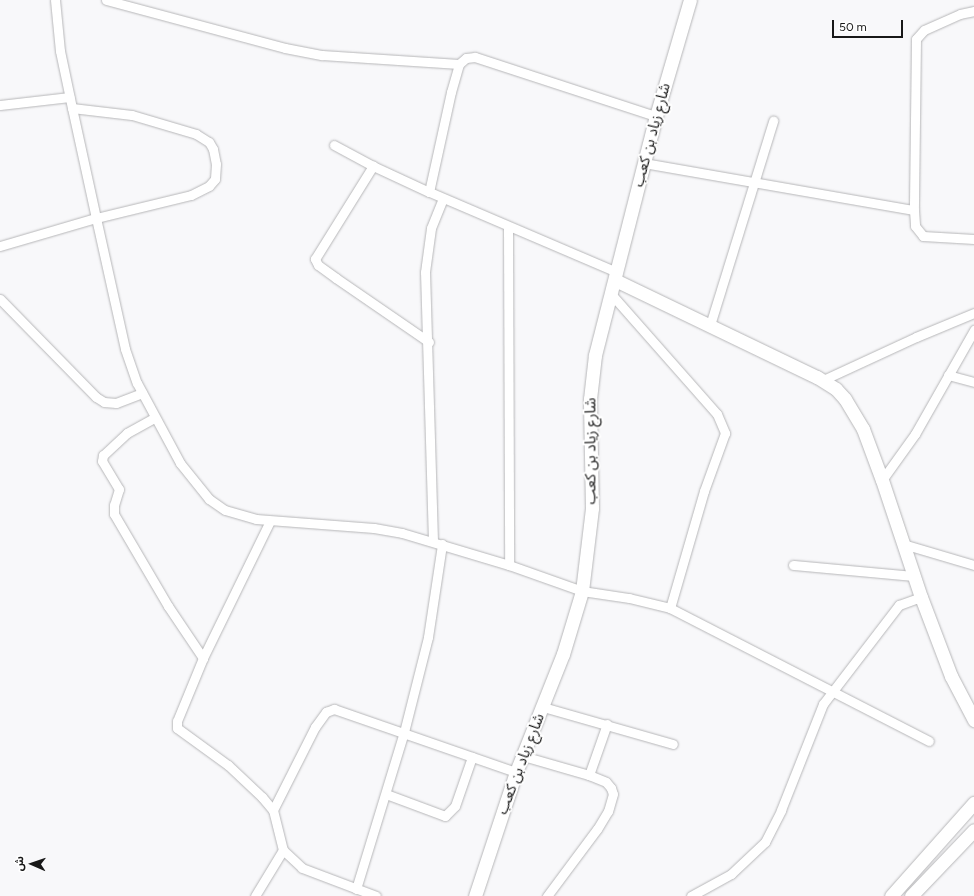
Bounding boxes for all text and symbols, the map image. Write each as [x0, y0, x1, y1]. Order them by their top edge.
scale bar [834, 12, 905, 38]
text: 50 m [839, 20, 867, 34]
street label: شارع زياد بن كعب [629, 81, 675, 189]
street label: شارع زياد بن كعب [582, 398, 600, 504]
street label: شارع زياد بن كعب [493, 711, 549, 817]
north arrow [12, 844, 52, 884]
text: ش [13, 856, 26, 871]

